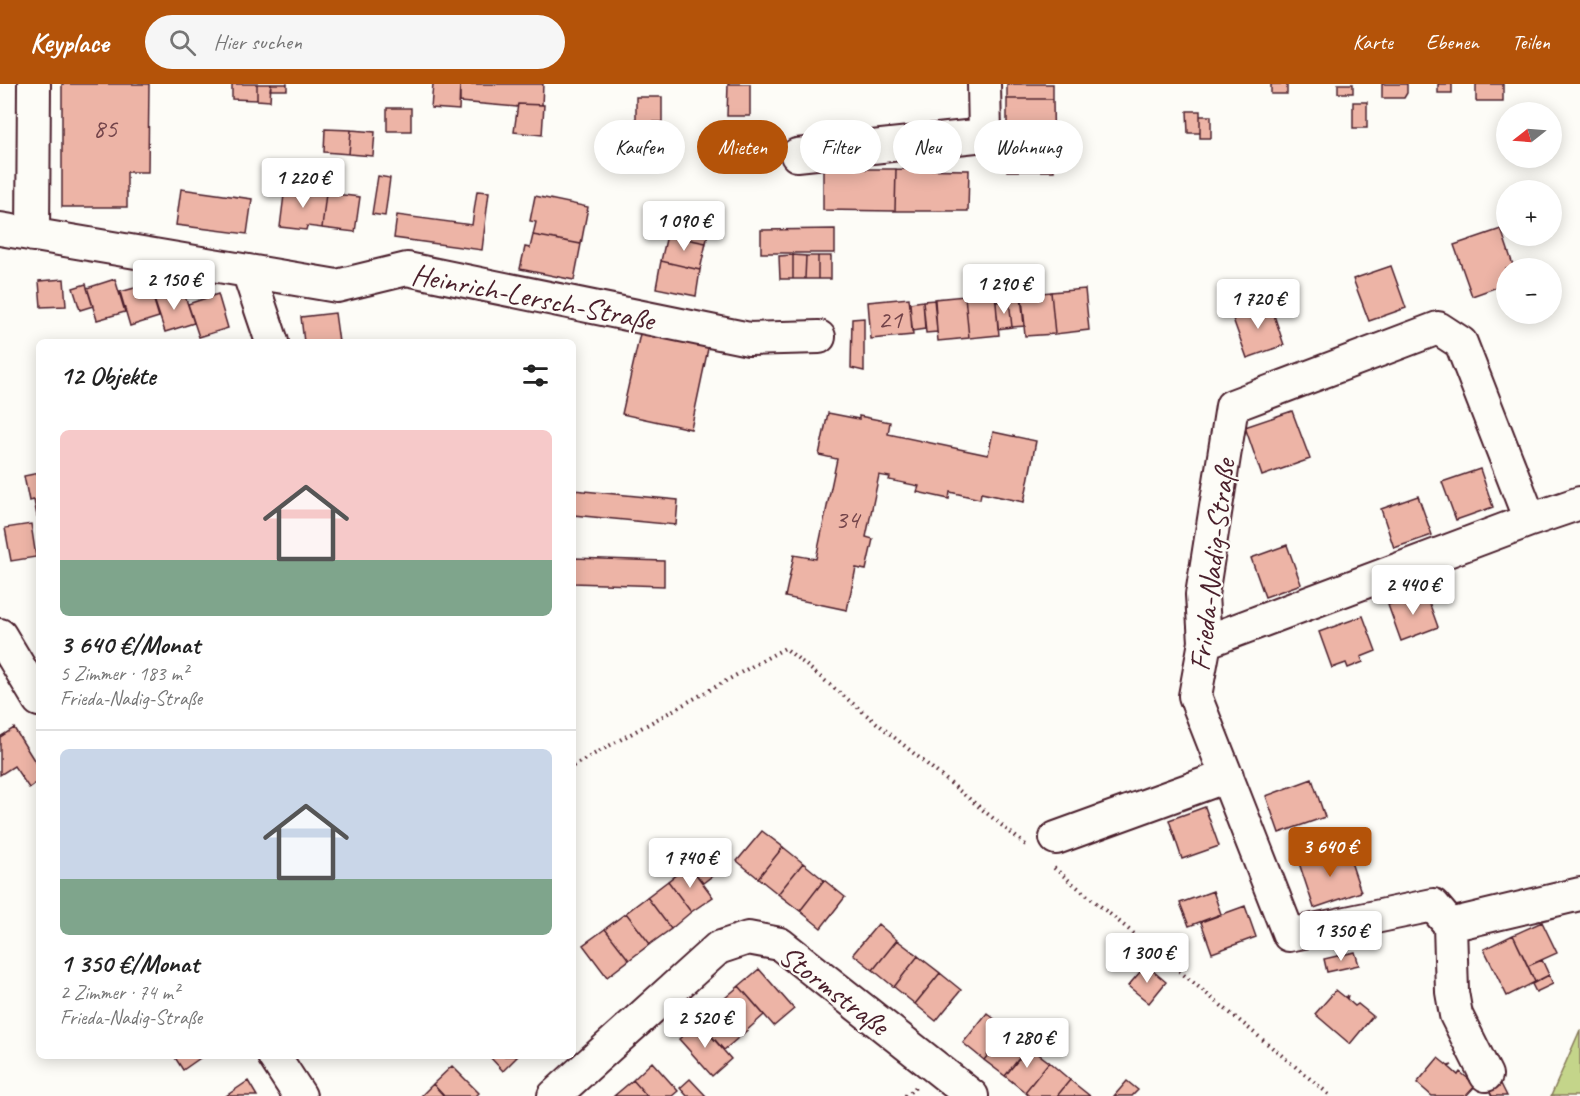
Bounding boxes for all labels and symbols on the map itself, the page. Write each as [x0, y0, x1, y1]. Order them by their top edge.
north arrow [1496, 102, 1562, 168]
house number: 85 [93, 111, 119, 145]
pin: 1 220 € [248, 158, 358, 209]
pin: 1 090 € [629, 201, 739, 252]
street label: Heinrich-Lersch-Straße [409, 255, 660, 340]
pin: 2 150 € [119, 260, 229, 311]
pin: 1 290 € [949, 264, 1059, 315]
pin: 1 720 € [1203, 279, 1313, 330]
house number: 21 [878, 302, 904, 336]
street label: Frieda-Nadig-Straße [1180, 455, 1244, 673]
house number: 34 [835, 502, 862, 536]
pin: 2 440 € [1358, 565, 1468, 616]
pin: 3 640 € [1275, 827, 1385, 878]
pin: 1 740 € [635, 838, 745, 889]
pin: 1 350 € [1286, 911, 1396, 962]
pin: 1 300 € [1092, 933, 1202, 984]
street label: Stormstraße [771, 936, 898, 1045]
pin: 2 520 € [650, 998, 760, 1049]
pin: 1 280 € [972, 1018, 1082, 1069]

